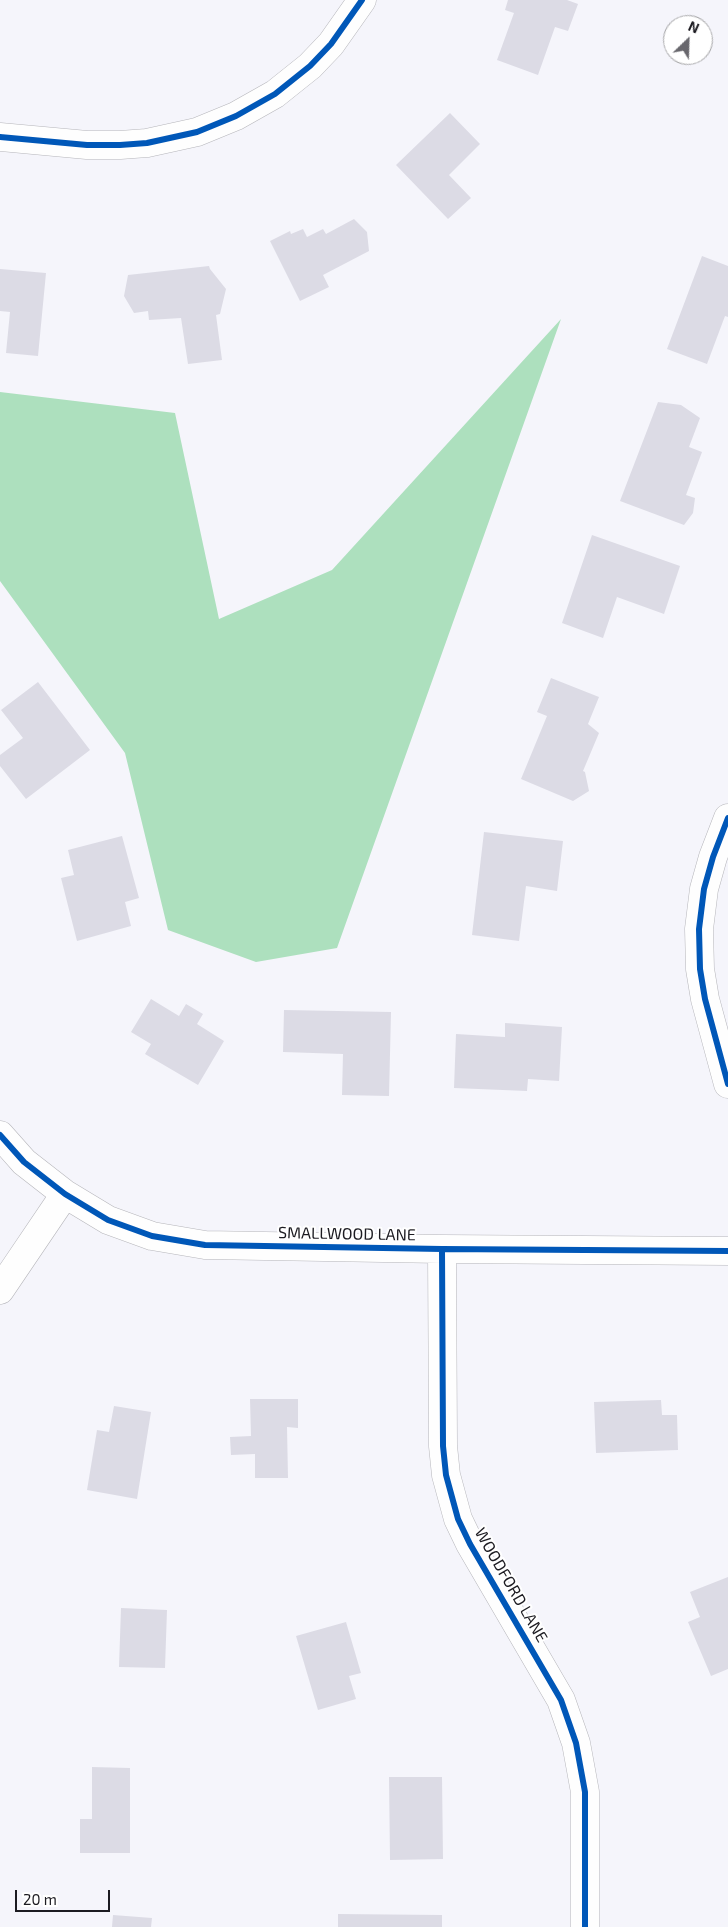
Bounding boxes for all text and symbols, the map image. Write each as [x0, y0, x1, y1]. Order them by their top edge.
north arrow [663, 15, 713, 65]
text: N [686, 17, 702, 37]
street label: SMALLWOOD LANE [278, 1223, 416, 1245]
street label: WOODFORD LANE [470, 1524, 552, 1646]
scale bar [18, 1880, 112, 1912]
text: 20 m [23, 1890, 57, 1908]

